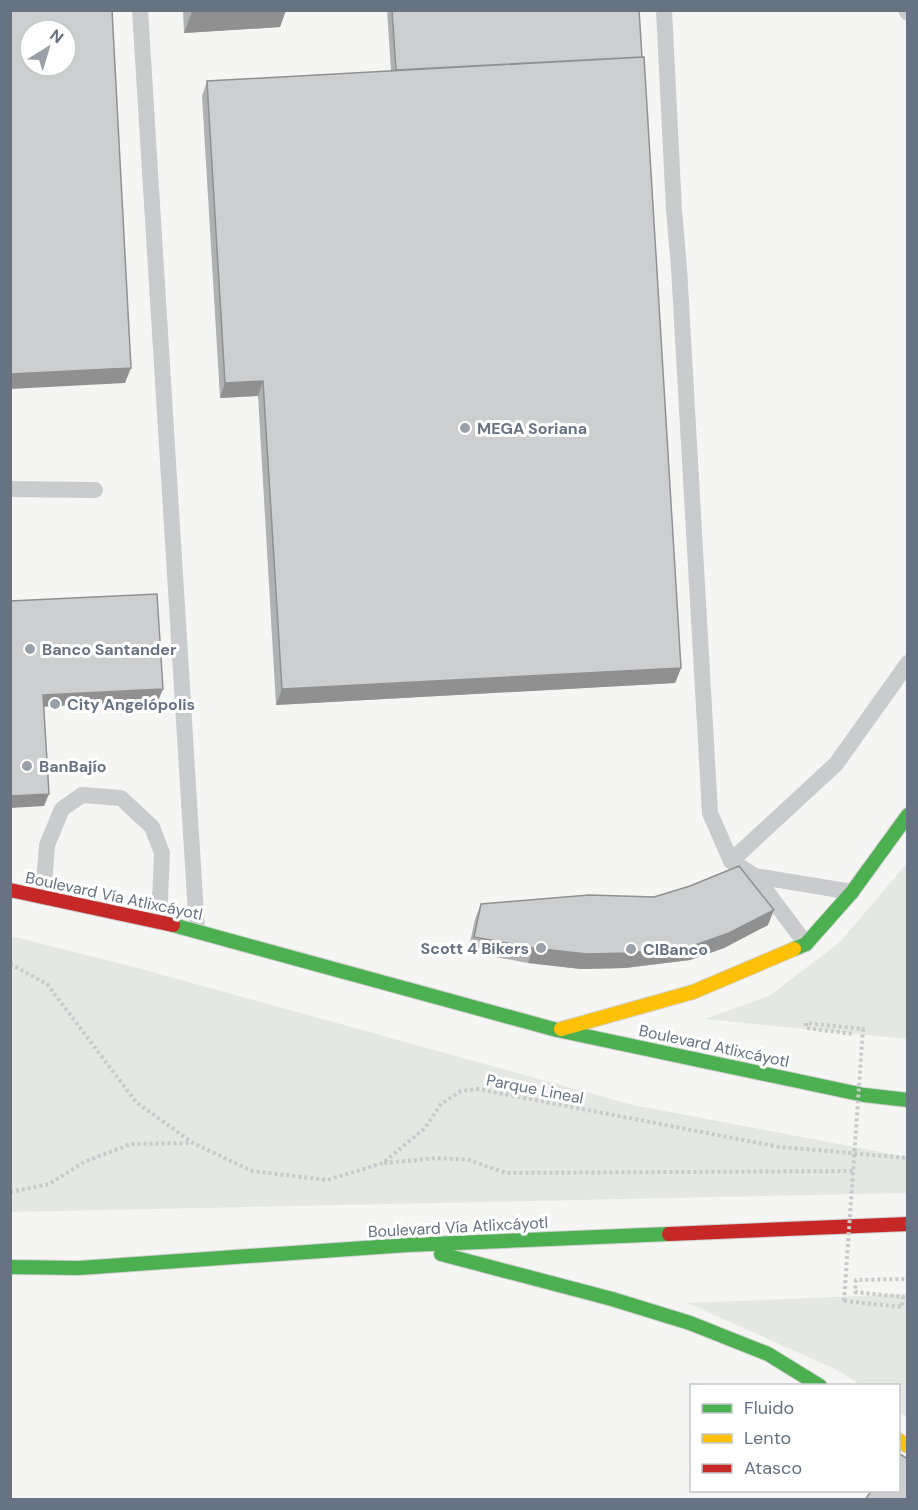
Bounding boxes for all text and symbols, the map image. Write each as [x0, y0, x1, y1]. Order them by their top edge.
north arrow [18, 18, 78, 78]
text: N [46, 25, 68, 48]
place label: MEGA Soriana [477, 418, 587, 439]
marker: MEGA Soriana [458, 421, 472, 435]
place label: Banco Santander [42, 639, 177, 660]
marker: Banco Santander [23, 642, 37, 656]
place label: City Angelópolis [67, 694, 195, 715]
marker: City Angelópolis [48, 697, 62, 711]
place label: BanBajío [39, 756, 106, 777]
marker: BanBajío [20, 759, 34, 773]
street label: Boulevard Vía Atlixcáyotl [24, 867, 204, 925]
place label: Scott 4 Bikers [421, 938, 529, 959]
place label: CIBanco [643, 939, 708, 960]
marker: Scott 4 Bikers [534, 941, 548, 955]
marker: CIBanco [624, 942, 638, 956]
street label: Boulevard Atlixcáyotl [637, 1020, 791, 1072]
street label: Parque Lineal [485, 1069, 585, 1109]
street label: Boulevard Vía Atlixcáyotl [367, 1212, 549, 1242]
legend [690, 1384, 900, 1492]
text: Fluido [744, 1396, 794, 1420]
text: Lento [744, 1426, 791, 1450]
text: Atasco [744, 1456, 802, 1480]

